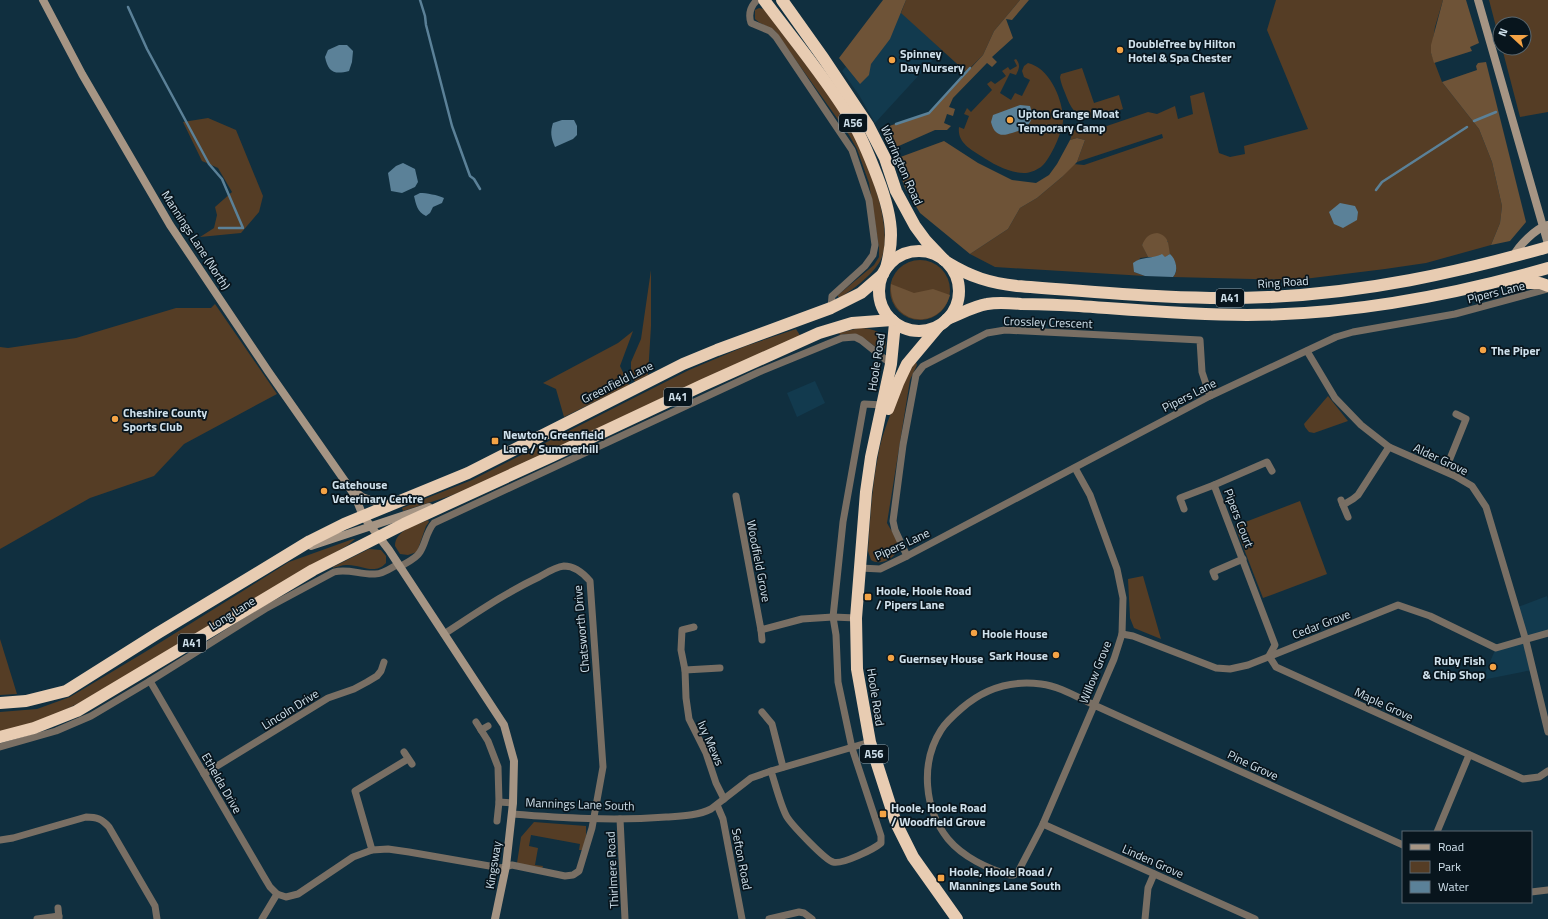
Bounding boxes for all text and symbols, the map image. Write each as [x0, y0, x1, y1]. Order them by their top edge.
north arrow [1492, 16, 1532, 56]
text: N [1494, 26, 1512, 39]
place label: DoubleTree by Hilton Hotel & Spa Chester [1128, 34, 1236, 67]
place label: Spinney Day Nursery [900, 44, 964, 77]
marker: DoubleTree by Hilton Hotel & Spa Chester [1115, 45, 1125, 55]
marker: Spinney Day Nursery [887, 55, 897, 65]
place label: Upton Grange Moat Temporary Camp [1018, 104, 1120, 137]
road number: A56 [839, 114, 867, 132]
marker: Upton Grange Moat Temporary Camp [1005, 115, 1015, 125]
street label: Warrington Road [876, 122, 928, 208]
street label: Mannings Lane (North) [157, 187, 235, 293]
street label: Ring Road [1257, 271, 1309, 293]
street label: Pipers Lane [1465, 276, 1527, 308]
road number: A41 [1216, 289, 1244, 307]
street label: Crossley Crescent [1003, 311, 1094, 333]
street label: Hoole Road [862, 332, 890, 392]
place label: The Piper [1491, 341, 1541, 360]
marker: The Piper [1478, 345, 1488, 355]
street label: Greenfield Lane [578, 356, 656, 408]
street label: Pipers Lane [1159, 373, 1219, 417]
road number: A41 [664, 388, 692, 406]
place label: Cheshire County Sports Club [123, 403, 207, 436]
marker: Cheshire County Sports Club [110, 414, 120, 424]
place label: Newton, Greenfield Lane / Summerhill [503, 425, 604, 458]
marker: Newton, Greenfield Lane / Summerhill [490, 436, 500, 446]
street label: Alder Grove [1410, 438, 1472, 480]
place label: Gatehouse Veterinary Centre [332, 475, 423, 508]
marker: Gatehouse Veterinary Centre [319, 486, 329, 496]
street label: Pipers Court [1219, 486, 1259, 551]
street label: Woodfield Grove [742, 518, 776, 604]
street label: Pipers Lane [871, 523, 933, 565]
place label: Hoole, Hoole Road / Pipers Lane [876, 581, 971, 614]
street label: Chatsworth Drive [568, 584, 594, 674]
street label: Long Lane [205, 591, 259, 635]
marker: Hoole, Hoole Road / Pipers Lane [863, 592, 873, 602]
street label: Cedar Grove [1289, 604, 1353, 644]
place label: Hoole House [982, 624, 1048, 643]
marker: Hoole House [969, 628, 979, 638]
road number: A41 [178, 634, 206, 652]
street label: Willow Grove [1074, 638, 1116, 706]
place label: Sark House [989, 646, 1048, 665]
place label: Guernsey House [899, 649, 983, 668]
marker: Sark House [1051, 650, 1061, 660]
place label: Ruby Fish & Chip Shop [1422, 651, 1485, 684]
marker: Guernsey House [886, 653, 896, 663]
marker: Ruby Fish & Chip Shop [1488, 662, 1498, 672]
street label: Hoole Road [862, 667, 890, 727]
street label: Maple Grove [1351, 682, 1417, 726]
street label: Lincoln Drive [258, 684, 322, 734]
street label: Ivy Mews [693, 717, 730, 769]
road number: A56 [860, 745, 888, 763]
street label: Pine Grove [1224, 745, 1282, 785]
street label: Ethelda Drive [197, 749, 247, 817]
street label: Mannings Lane South [525, 793, 635, 815]
place label: Hoole, Hoole Road / Woodfield Grove [891, 798, 986, 831]
marker: Hoole, Hoole Road / Woodfield Grove [878, 809, 888, 819]
street label: Sefton Road [727, 827, 757, 891]
street label: Thirlmere Road [600, 831, 624, 909]
legend [1402, 831, 1532, 903]
text: Road [1438, 837, 1464, 856]
street label: Kingsway [480, 839, 506, 890]
street label: Linden Grove [1119, 839, 1187, 883]
text: Park [1438, 857, 1461, 876]
place label: Hoole, Hoole Road / Mannings Lane South [949, 862, 1061, 895]
marker: Hoole, Hoole Road / Mannings Lane South [936, 873, 946, 883]
text: Water [1438, 877, 1469, 896]

